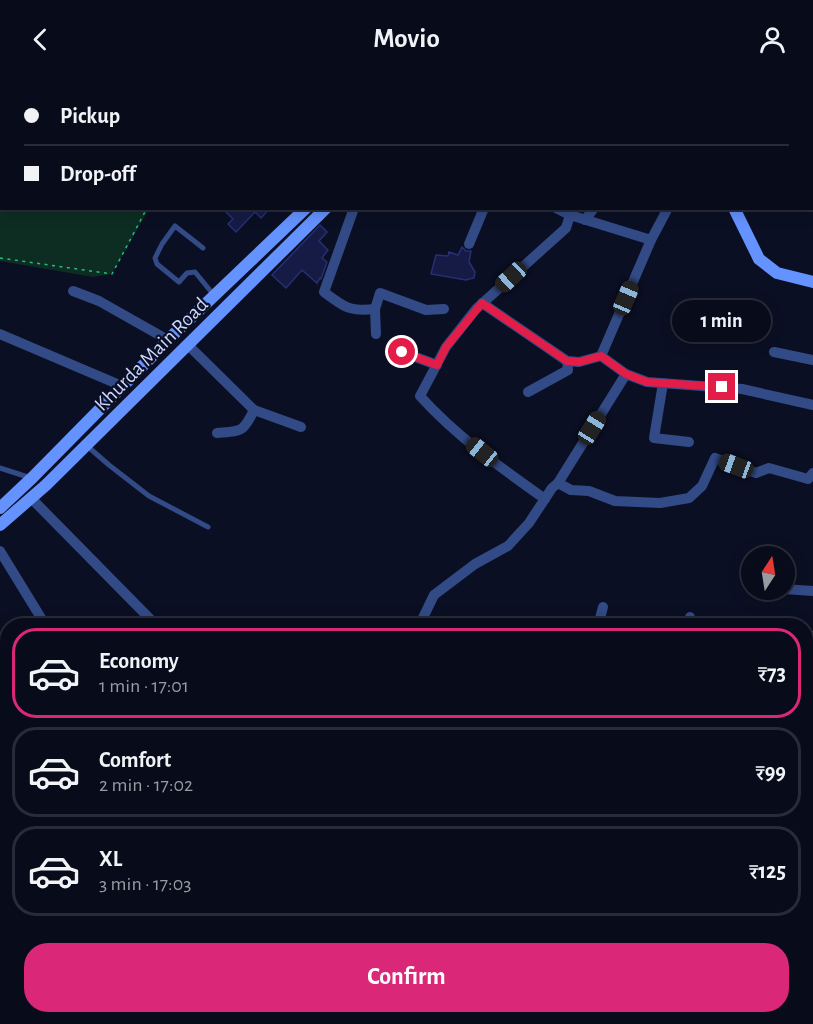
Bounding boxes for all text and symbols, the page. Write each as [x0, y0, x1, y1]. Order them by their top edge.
icon: back [24, 23, 57, 56]
icon: person [756, 23, 789, 56]
text: Movio [373, 25, 440, 52]
text: Pickup [60, 105, 120, 127]
text: Drop-off [60, 163, 136, 185]
car [492, 258, 530, 296]
car [611, 278, 641, 318]
street label: Khurda Main Road [91, 293, 212, 415]
callout: 1 min [672, 300, 771, 342]
text: 1 min [700, 311, 743, 331]
route start [388, 338, 415, 365]
route end [708, 373, 735, 400]
car [575, 408, 609, 448]
car [462, 434, 502, 470]
car [716, 451, 756, 481]
north arrow [741, 546, 795, 600]
map controls [741, 546, 795, 600]
icon: car [27, 646, 81, 700]
text: Economy [99, 650, 179, 672]
text: ₹73 [758, 662, 786, 684]
text: 1 min · 17:01 [99, 676, 189, 696]
icon: car [27, 745, 81, 799]
text: Comfort [99, 749, 171, 771]
text: ₹99 [756, 761, 786, 783]
text: 2 min · 17:02 [99, 775, 193, 795]
icon: car [27, 844, 81, 898]
text: XL [99, 848, 122, 870]
text: ₹125 [749, 860, 786, 882]
text: 3 min · 17:03 [99, 874, 191, 894]
button: Confirm [24, 943, 789, 1012]

